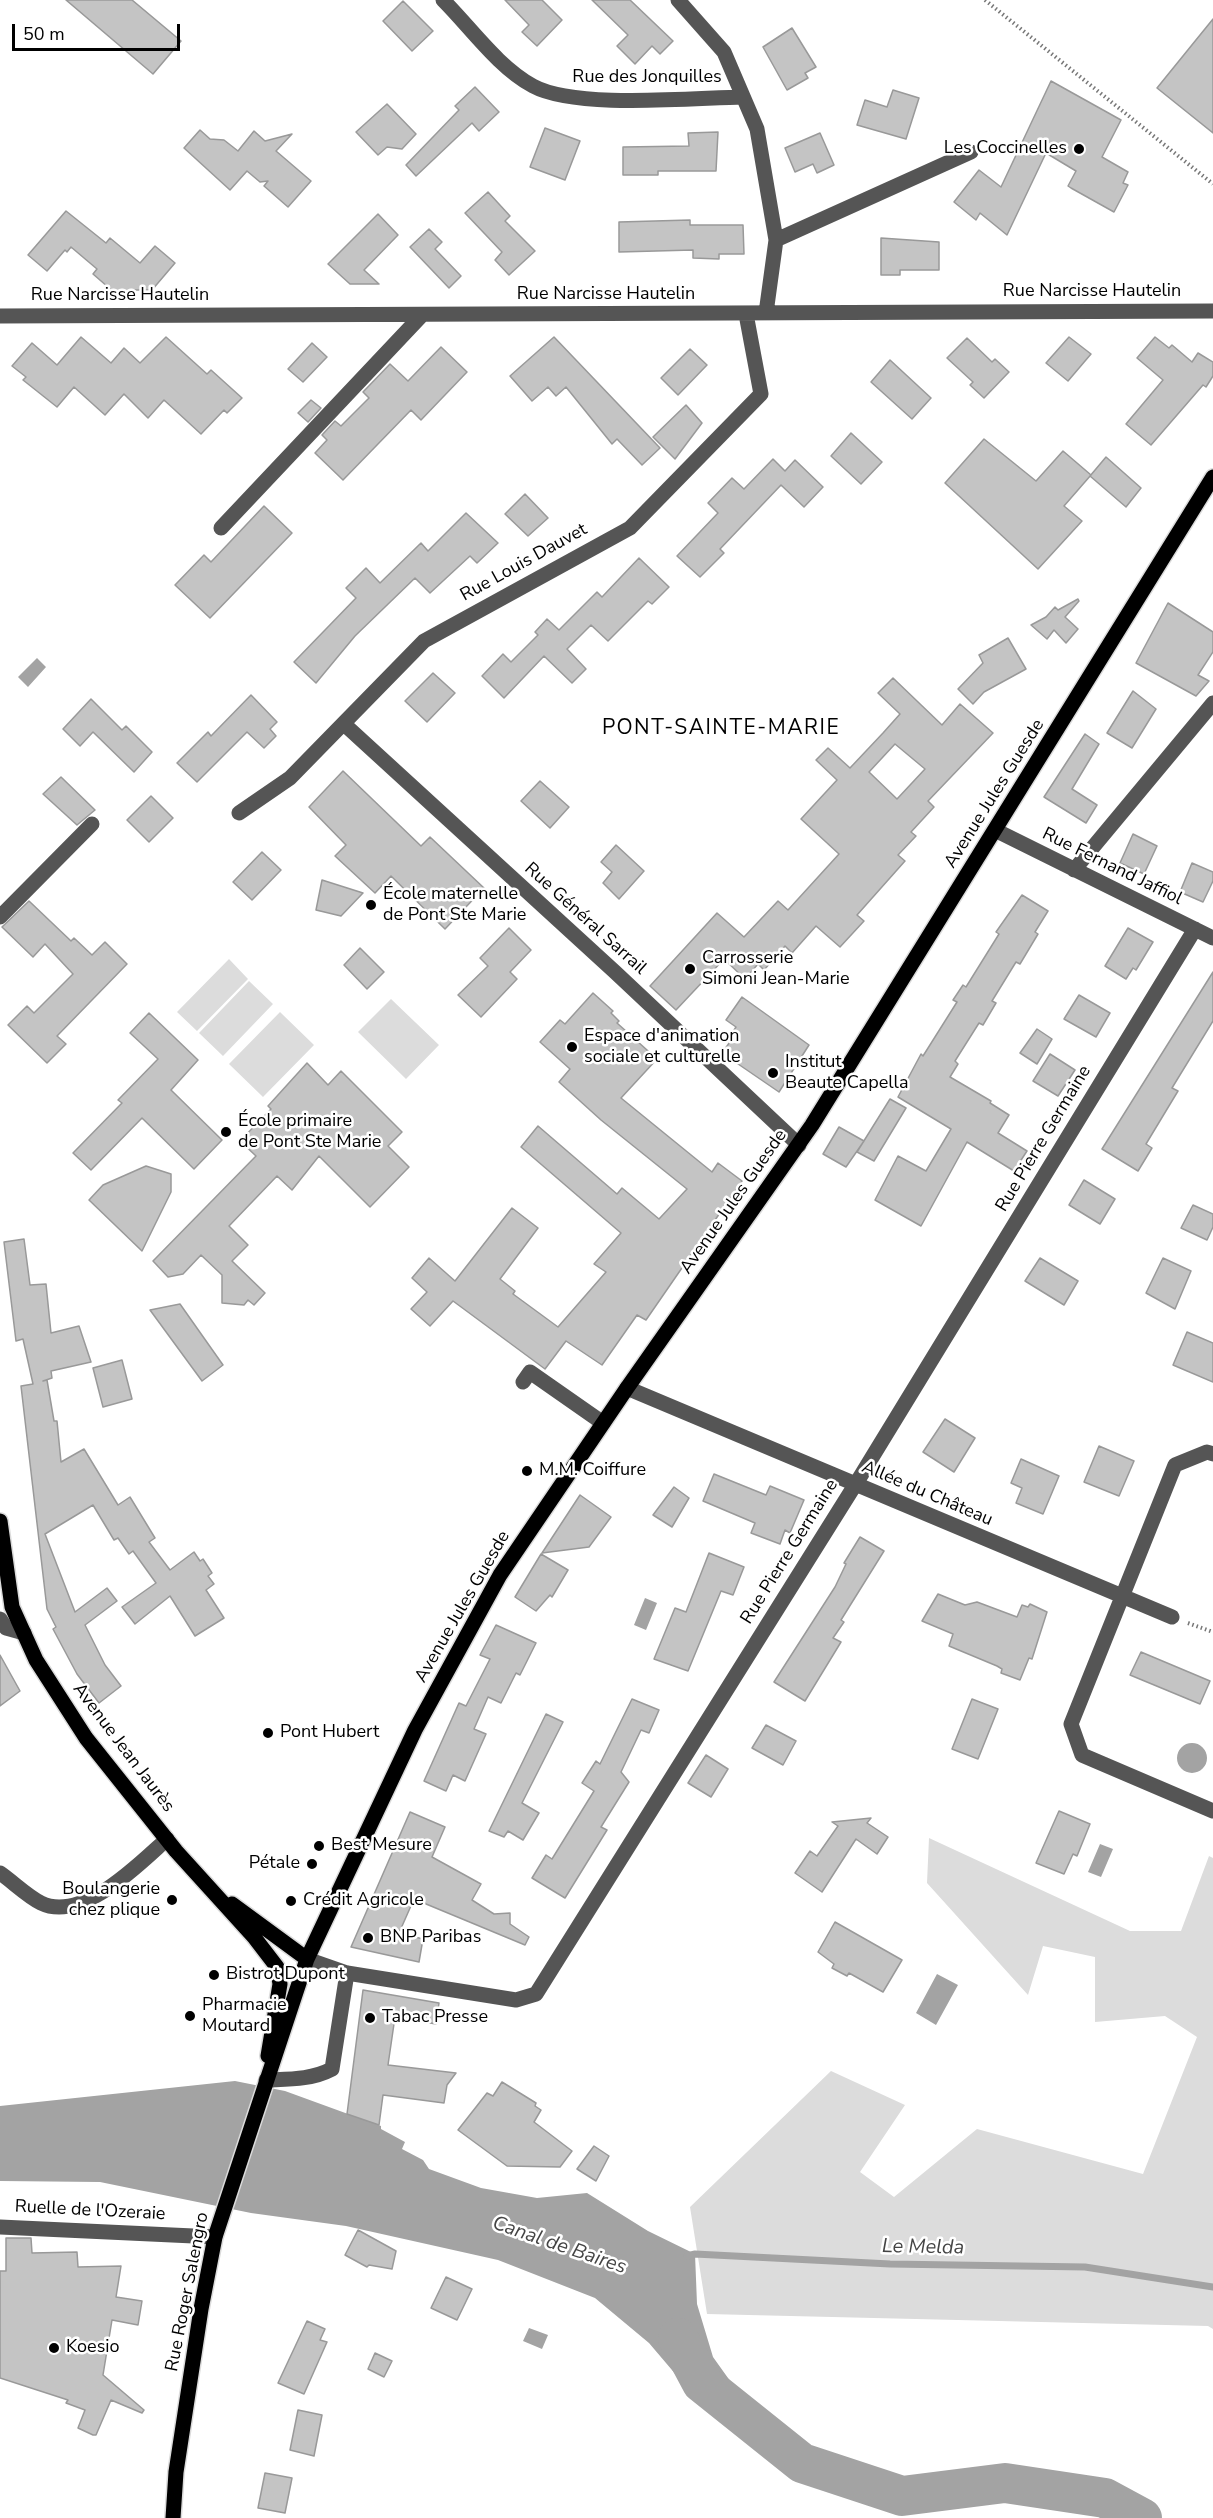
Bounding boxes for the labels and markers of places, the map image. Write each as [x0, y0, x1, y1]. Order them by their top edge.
place label: Les Coccinelles [944, 138, 1067, 160]
marker: Les Coccinelles [1072, 142, 1086, 156]
place label: École maternelle de Pont Ste Marie [383, 884, 526, 926]
marker: École maternelle de Pont Ste Marie [364, 898, 378, 912]
place label: Carrosserie Simoni Jean-Marie [702, 948, 850, 990]
marker: Carrosserie Simoni Jean-Marie [683, 962, 697, 976]
place label: Espace d'animation sociale et culturelle [584, 1026, 741, 1068]
marker: Espace d'animation sociale et culturelle [565, 1040, 579, 1054]
place label: Institut Beaute Capella [785, 1052, 908, 1094]
marker: Institut Beaute Capella [766, 1066, 780, 1080]
place label: École primaire de Pont Ste Marie [238, 1111, 381, 1154]
marker: École primaire de Pont Ste Marie [219, 1125, 233, 1139]
place label: M.M. Coiffure [539, 1460, 646, 1482]
marker: M.M. Coiffure [520, 1464, 534, 1478]
place label: Pont Hubert [280, 1722, 379, 1744]
marker: Pont Hubert [261, 1726, 275, 1740]
place label: Best Mesure [331, 1835, 432, 1857]
marker: Best Mesure [312, 1839, 326, 1853]
place label: Pétale [249, 1853, 300, 1875]
marker: Pétale [305, 1857, 319, 1871]
place label: Boulangerie chez plique [62, 1879, 160, 1922]
place label: Crédit Agricole [303, 1890, 424, 1912]
marker: Boulangerie chez plique [165, 1893, 179, 1907]
marker: Crédit Agricole [284, 1894, 298, 1908]
place label: BNP Paribas [380, 1927, 481, 1949]
marker: BNP Paribas [361, 1931, 375, 1945]
place label: Bistrot Dupont [226, 1964, 345, 1986]
marker: Bistrot Dupont [207, 1968, 221, 1982]
place label: Pharmacie Moutard [202, 1995, 287, 2038]
place label: Tabac Presse [382, 2007, 488, 2029]
marker: Pharmacie Moutard [183, 2009, 197, 2023]
marker: Tabac Presse [363, 2011, 377, 2025]
place label: Koesio [66, 2337, 119, 2359]
marker: Koesio [47, 2341, 61, 2355]

